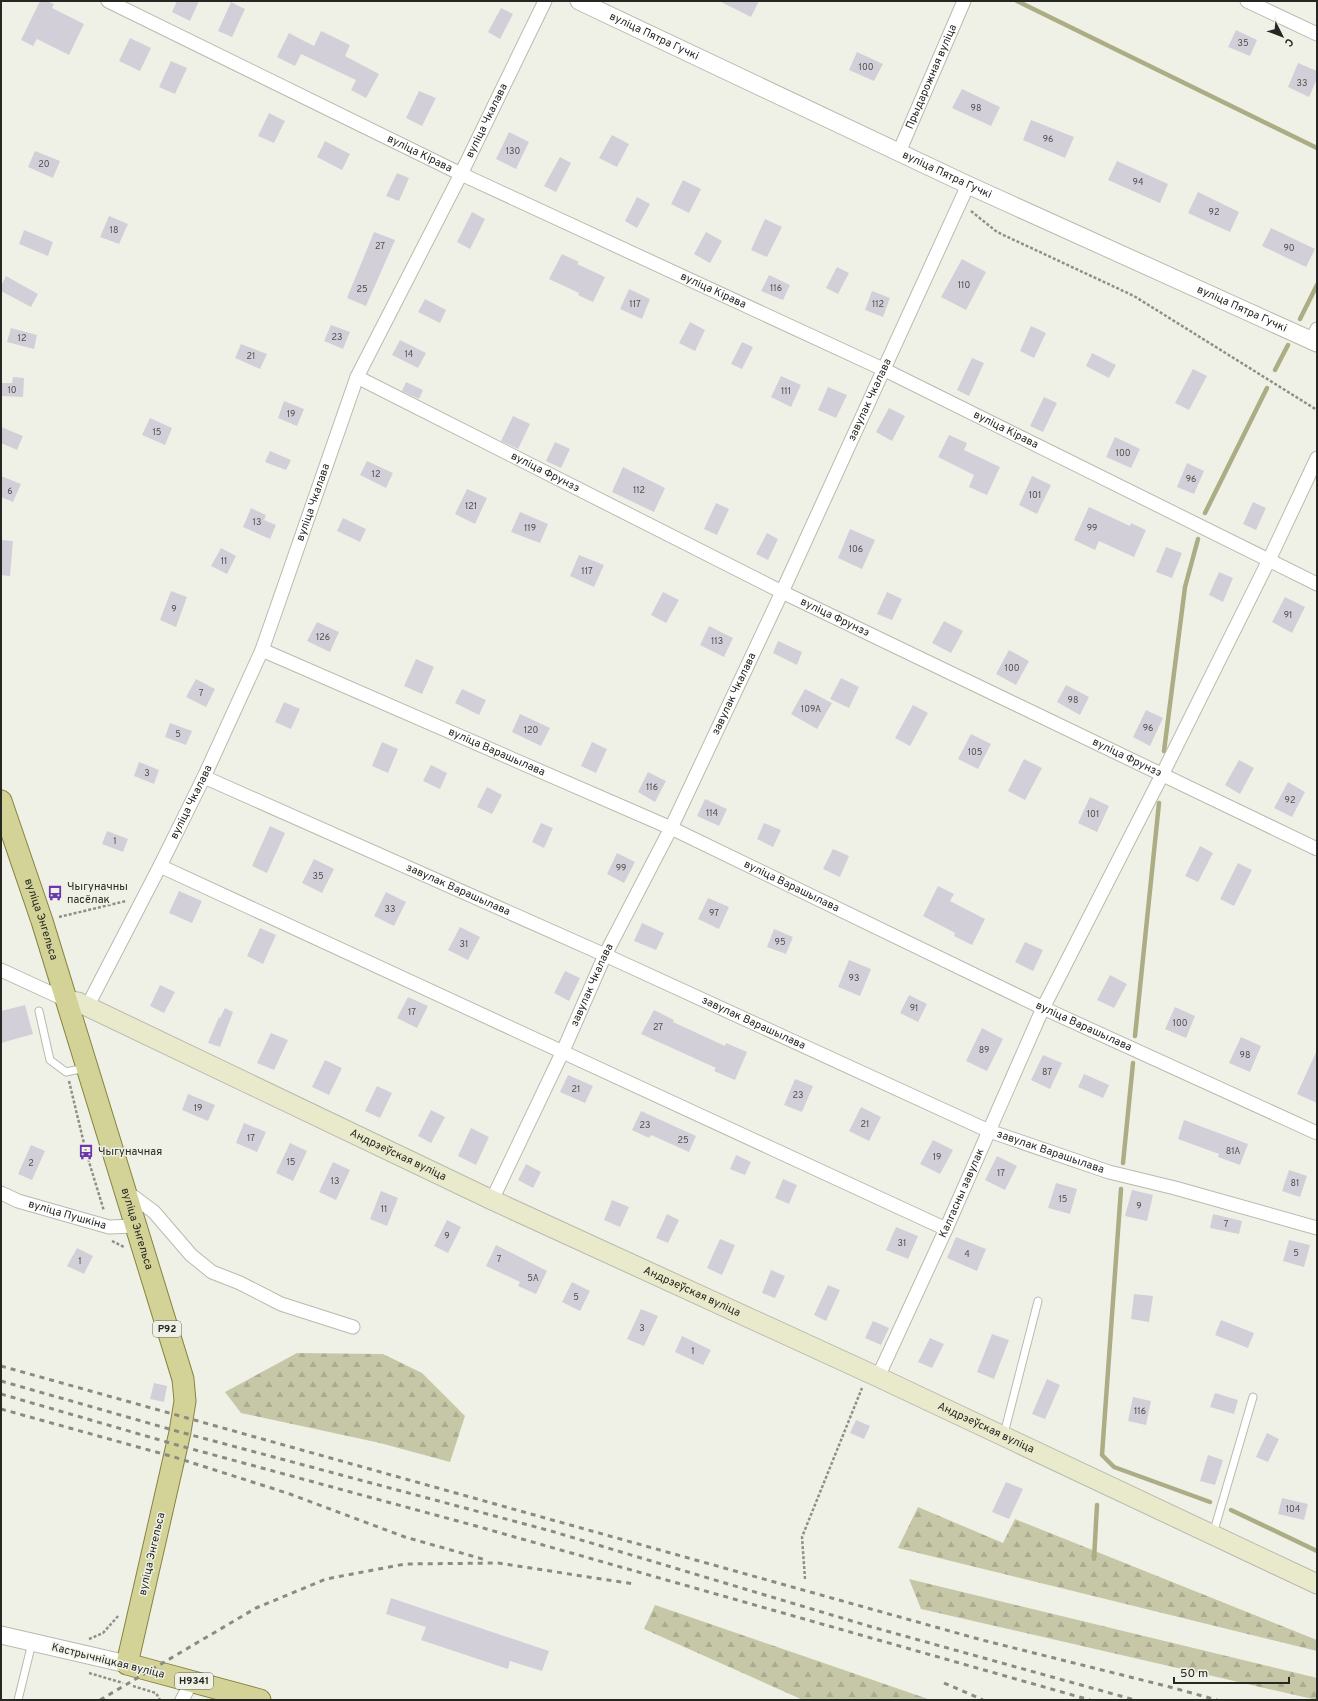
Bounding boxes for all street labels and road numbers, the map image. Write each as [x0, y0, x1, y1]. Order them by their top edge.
street label: вуліца Пятра Гучкі [607, 9, 701, 64]
street label: Прыдарожная вуліца [903, 22, 960, 131]
street label: вуліца Чкалава [463, 81, 511, 160]
street label: вуліца Кірава [385, 132, 455, 176]
street label: вуліца Пятра Гучкі [900, 148, 994, 202]
street label: вуліца Кірава [678, 269, 749, 312]
street label: вуліца Пятра Гучкі [1195, 283, 1289, 335]
street label: завулак Чкалава [845, 356, 895, 443]
street label: вуліца Кірава [971, 408, 1041, 452]
street label: вуліца Фрунзэ [509, 449, 582, 495]
street label: вуліца Чкалава [293, 462, 333, 543]
street label: вуліца Фрунзэ [798, 595, 872, 640]
street label: завулак Чкалава [709, 650, 759, 738]
street label: вуліца Варашылава [446, 725, 548, 779]
street label: вуліца Фрунзэ [1090, 735, 1164, 780]
street label: вуліца Чкалава [167, 763, 216, 842]
street label: вуліца Варашылава [742, 857, 842, 915]
street label: завулак Варашылава [404, 861, 513, 919]
street label: вуліца Энгельса [21, 877, 61, 962]
street label: завулак Чкалава [567, 941, 617, 1029]
street label: завулак Варашылава [699, 993, 808, 1053]
street label: вуліца Варашылава [1033, 998, 1134, 1055]
street label: Андрэеўская вуліца [348, 1126, 449, 1184]
street label: завулак Варашылава [995, 1127, 1106, 1177]
street label: Калгасны завулак [936, 1146, 987, 1240]
street label: вуліца Энгельса [118, 1186, 156, 1272]
street label: вуліца Пушкіна [27, 1197, 108, 1233]
street label: Андрэеўская вуліца [641, 1263, 743, 1320]
road number: Р92 [153, 1321, 181, 1337]
street label: Андрэеўская вуліца [935, 1399, 1037, 1457]
street label: вуліца Энгельса [136, 1511, 168, 1597]
street label: Кастрычніцкая вуліца [50, 1640, 166, 1682]
road number: Н9341 [175, 1673, 213, 1689]

